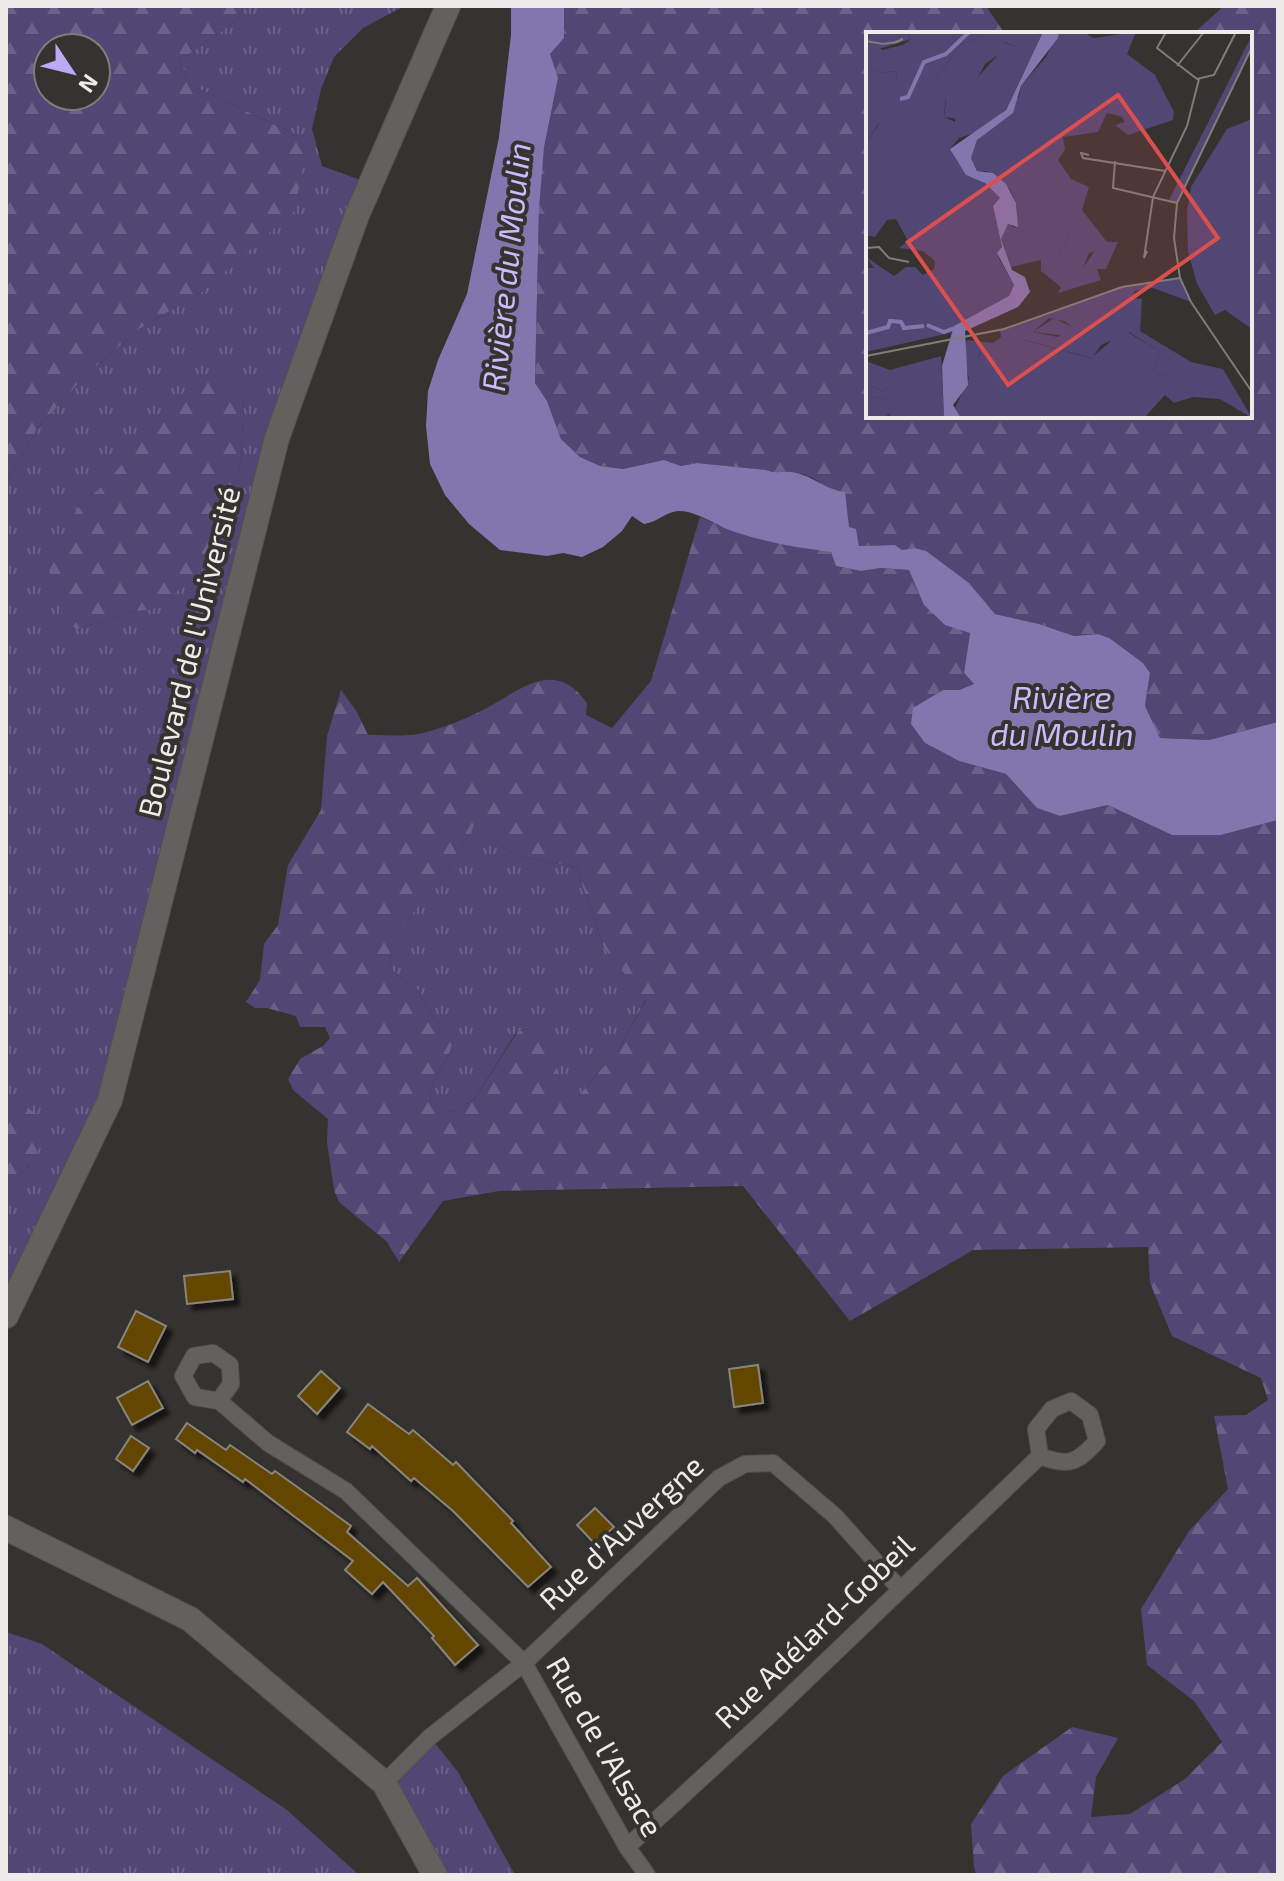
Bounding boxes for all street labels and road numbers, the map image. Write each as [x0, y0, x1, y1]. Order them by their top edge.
street label: Boulevard de l'Université [130, 483, 247, 820]
street label: Rue d'Auvergne [531, 1447, 710, 1617]
street label: Rue Adélard-Gobeil [707, 1526, 921, 1735]
street label: Rue de l'Alsace [540, 1650, 672, 1842]

